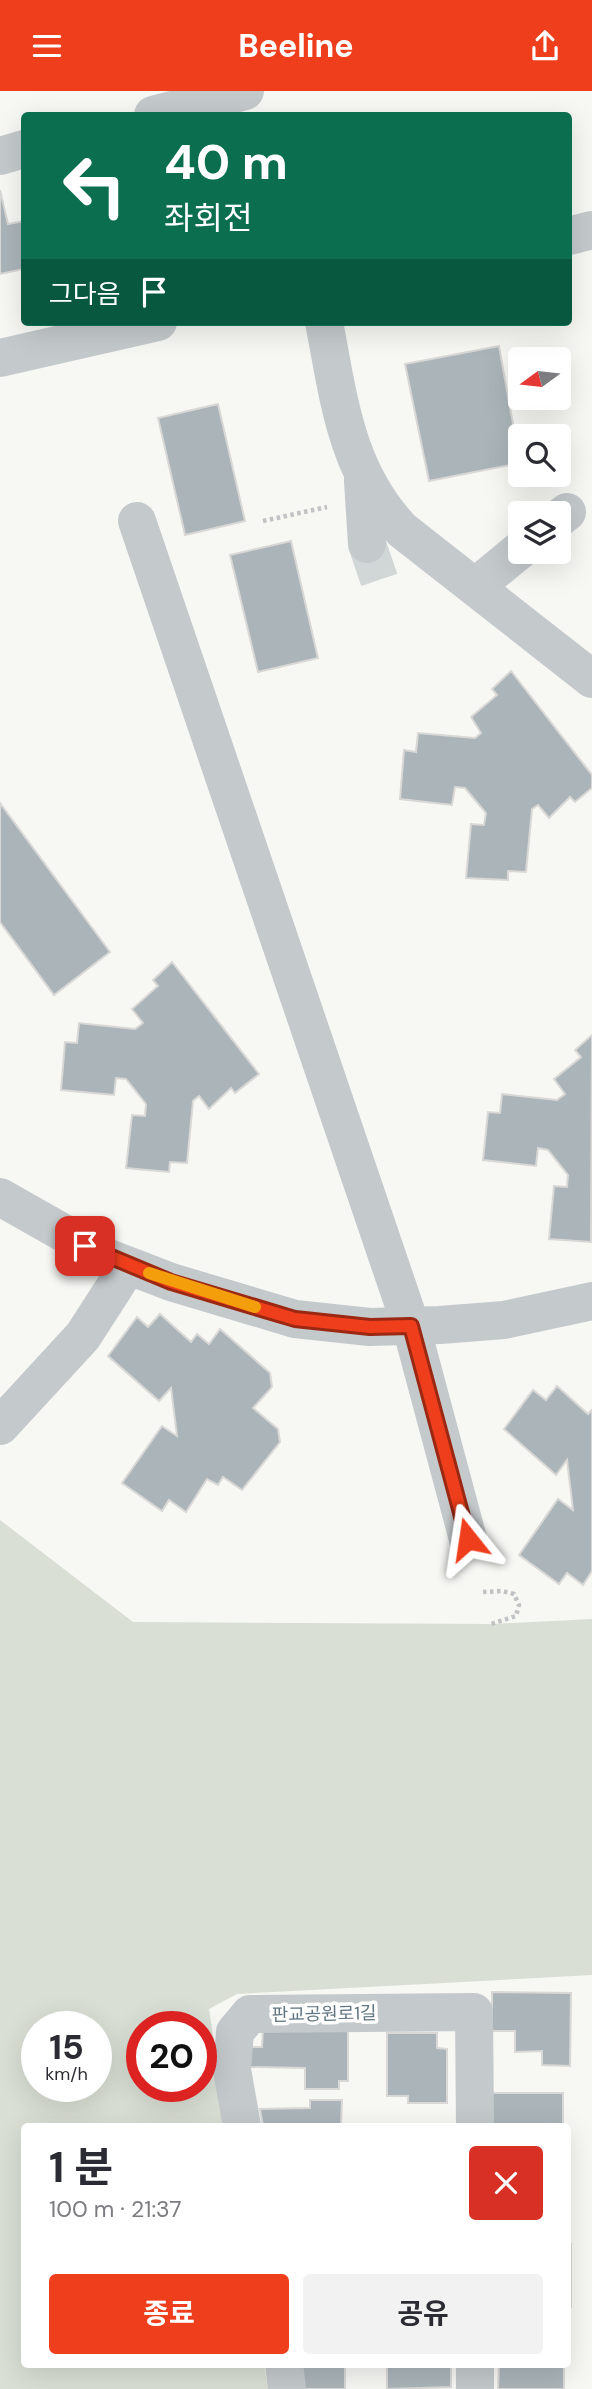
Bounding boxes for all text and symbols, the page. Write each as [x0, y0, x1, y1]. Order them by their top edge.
text: Beeline [238, 25, 354, 67]
icon: menu [28, 27, 66, 65]
icon: share [526, 27, 564, 65]
text: 40 m [164, 130, 288, 194]
icon: left [49, 140, 140, 231]
text: 좌회전 [164, 197, 252, 239]
icon: arrive [135, 273, 173, 311]
text: 그다음 [49, 277, 121, 311]
north arrow [508, 347, 570, 409]
map controls [508, 347, 571, 564]
button: search [508, 424, 571, 487]
button: layers [508, 501, 571, 564]
pin [55, 1216, 115, 1276]
icon: arrive [66, 1227, 104, 1265]
position arrow [431, 1502, 505, 1576]
street label: 판교공원로1길 [271, 2001, 377, 2027]
speed limit sign: 20 [126, 2011, 217, 2102]
text: 15 [49, 2024, 84, 2070]
text: km/h [45, 2062, 88, 2086]
text: 1 분 [49, 2140, 113, 2195]
button: close [469, 2146, 543, 2220]
text: 100 m · 21:37 [49, 2194, 182, 2224]
button: 종료 [49, 2274, 289, 2354]
button: 공유 [303, 2274, 543, 2354]

